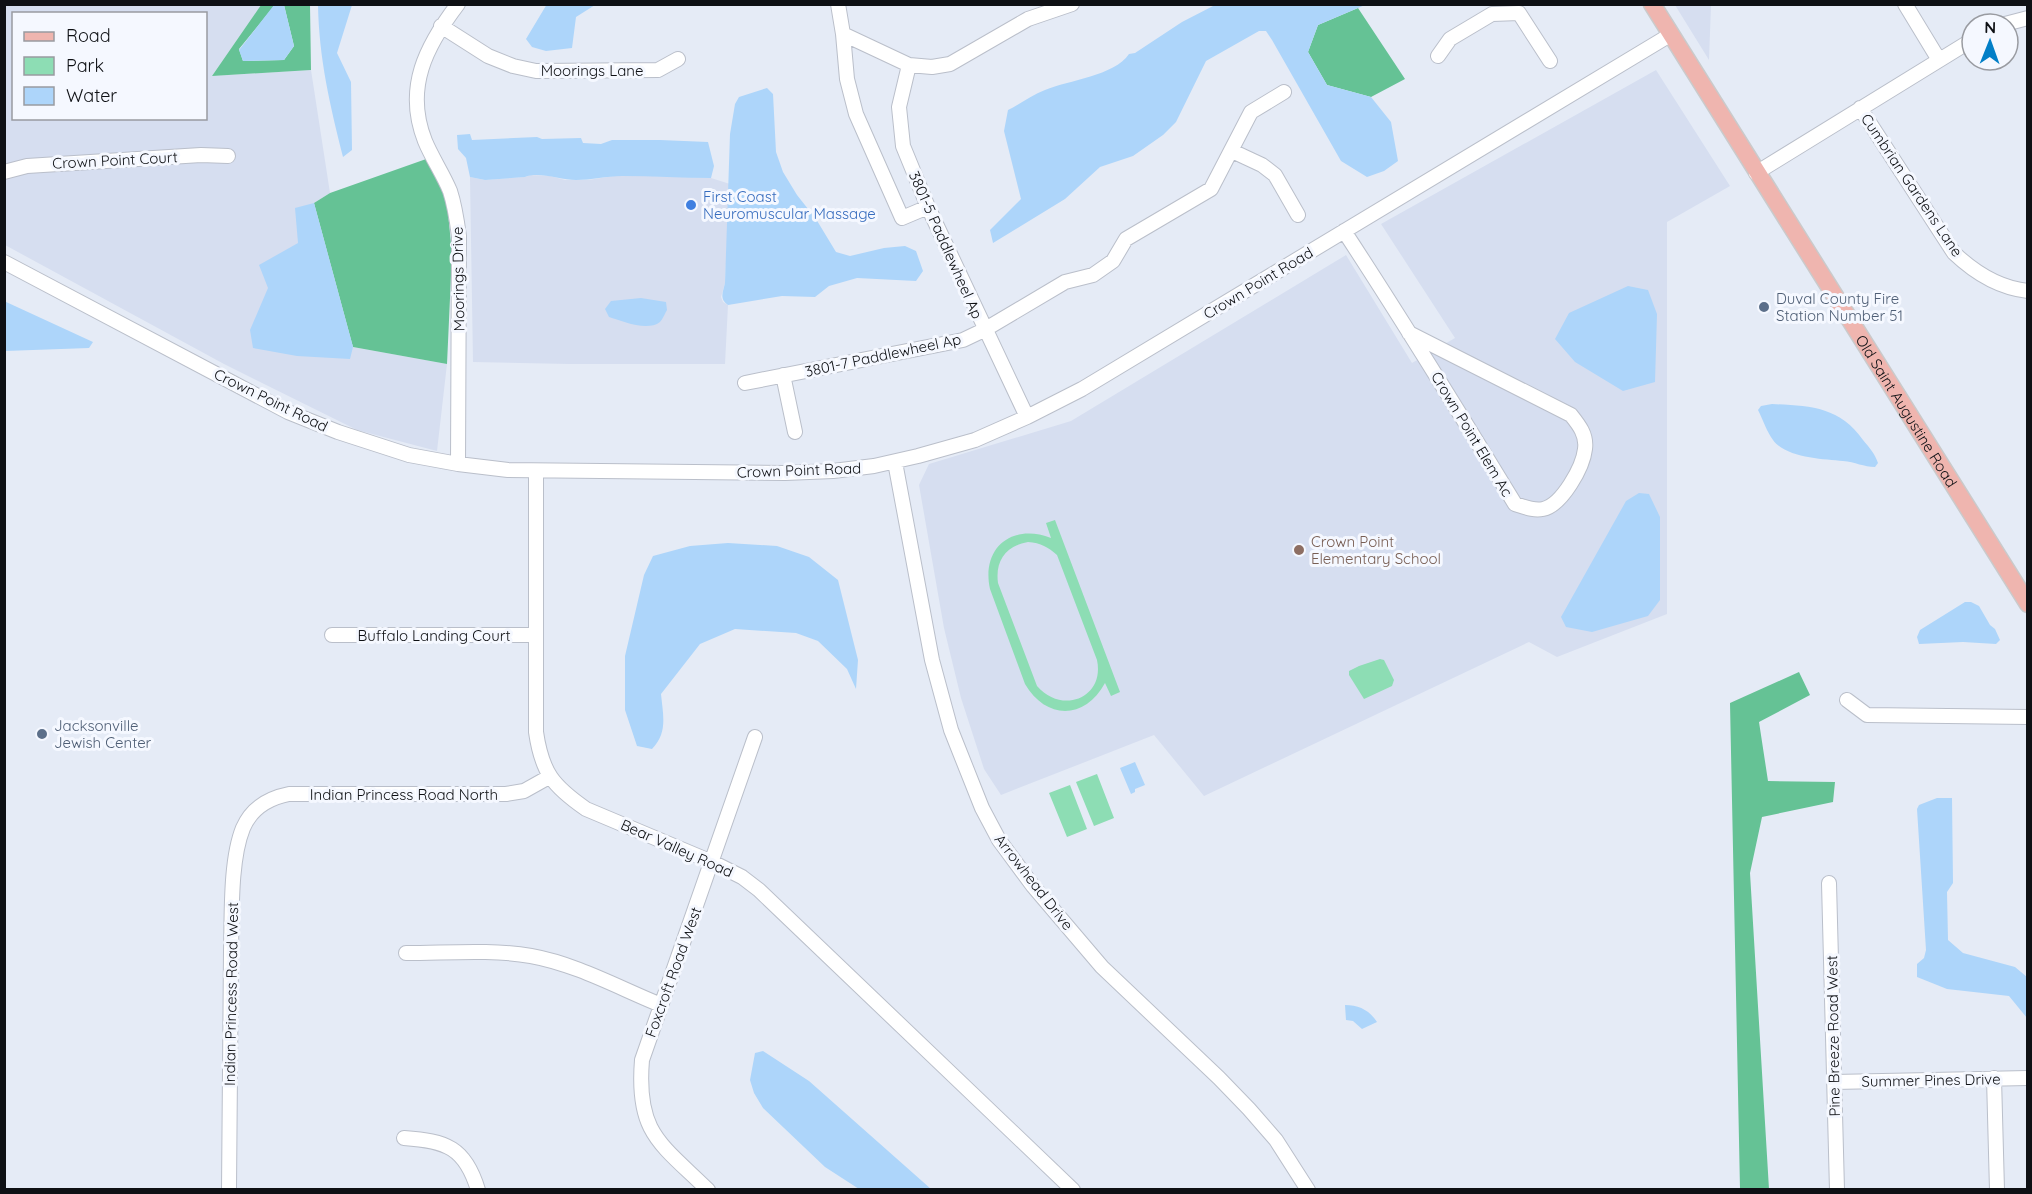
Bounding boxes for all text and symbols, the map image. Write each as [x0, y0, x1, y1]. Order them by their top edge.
legend [12, 12, 207, 120]
north arrow [1960, 12, 2020, 72]
text: N [1984, 17, 1996, 37]
text: Road [66, 24, 111, 47]
text: Park [66, 54, 104, 77]
street label: Moorings Lane [541, 61, 643, 80]
text: Water [66, 84, 117, 107]
street label: Cumbrian Gardens Lane [1857, 110, 1967, 260]
street label: Crown Point Court [52, 147, 178, 173]
street label: 3801-5 Paddlewheel Ap [905, 168, 987, 322]
place label: First Coast Neuromuscular Massage [703, 187, 876, 223]
marker: First Coast Neuromuscular Massage [684, 198, 698, 212]
street label: Moorings Drive [448, 227, 468, 331]
street label: Crown Point Road [1200, 243, 1316, 323]
place label: Duval County Fire Station Number 51 [1776, 289, 1903, 325]
marker: Duval County Fire Station Number 51 [1757, 300, 1771, 314]
street label: 3801-7 Paddlewheel Ap [803, 329, 963, 381]
street label: Old Saint Augustine Road [1852, 331, 1962, 490]
street label: Crown Point Road [211, 364, 331, 436]
street label: Crown Point Elem Ac [1427, 368, 1517, 500]
street label: Crown Point Road [736, 458, 862, 482]
place label: Crown Point Elementary School [1311, 532, 1441, 568]
marker: Crown Point Elementary School [1292, 543, 1306, 557]
street label: Buffalo Landing Court [357, 626, 511, 645]
place label: Jacksonville Jewish Center [54, 716, 152, 752]
marker: Jacksonville Jewish Center [35, 727, 49, 741]
street label: Indian Princess Road North [310, 785, 498, 804]
street label: Bear Valley Road [618, 815, 736, 881]
street label: Arrowhead Drive [991, 830, 1077, 934]
street label: Indian Princess Road West [220, 902, 242, 1086]
street label: Foxcroft Road West [641, 904, 705, 1040]
street label: Pine Breeze Road West [1822, 955, 1844, 1117]
street label: Summer Pines Drive [1861, 1069, 2001, 1091]

